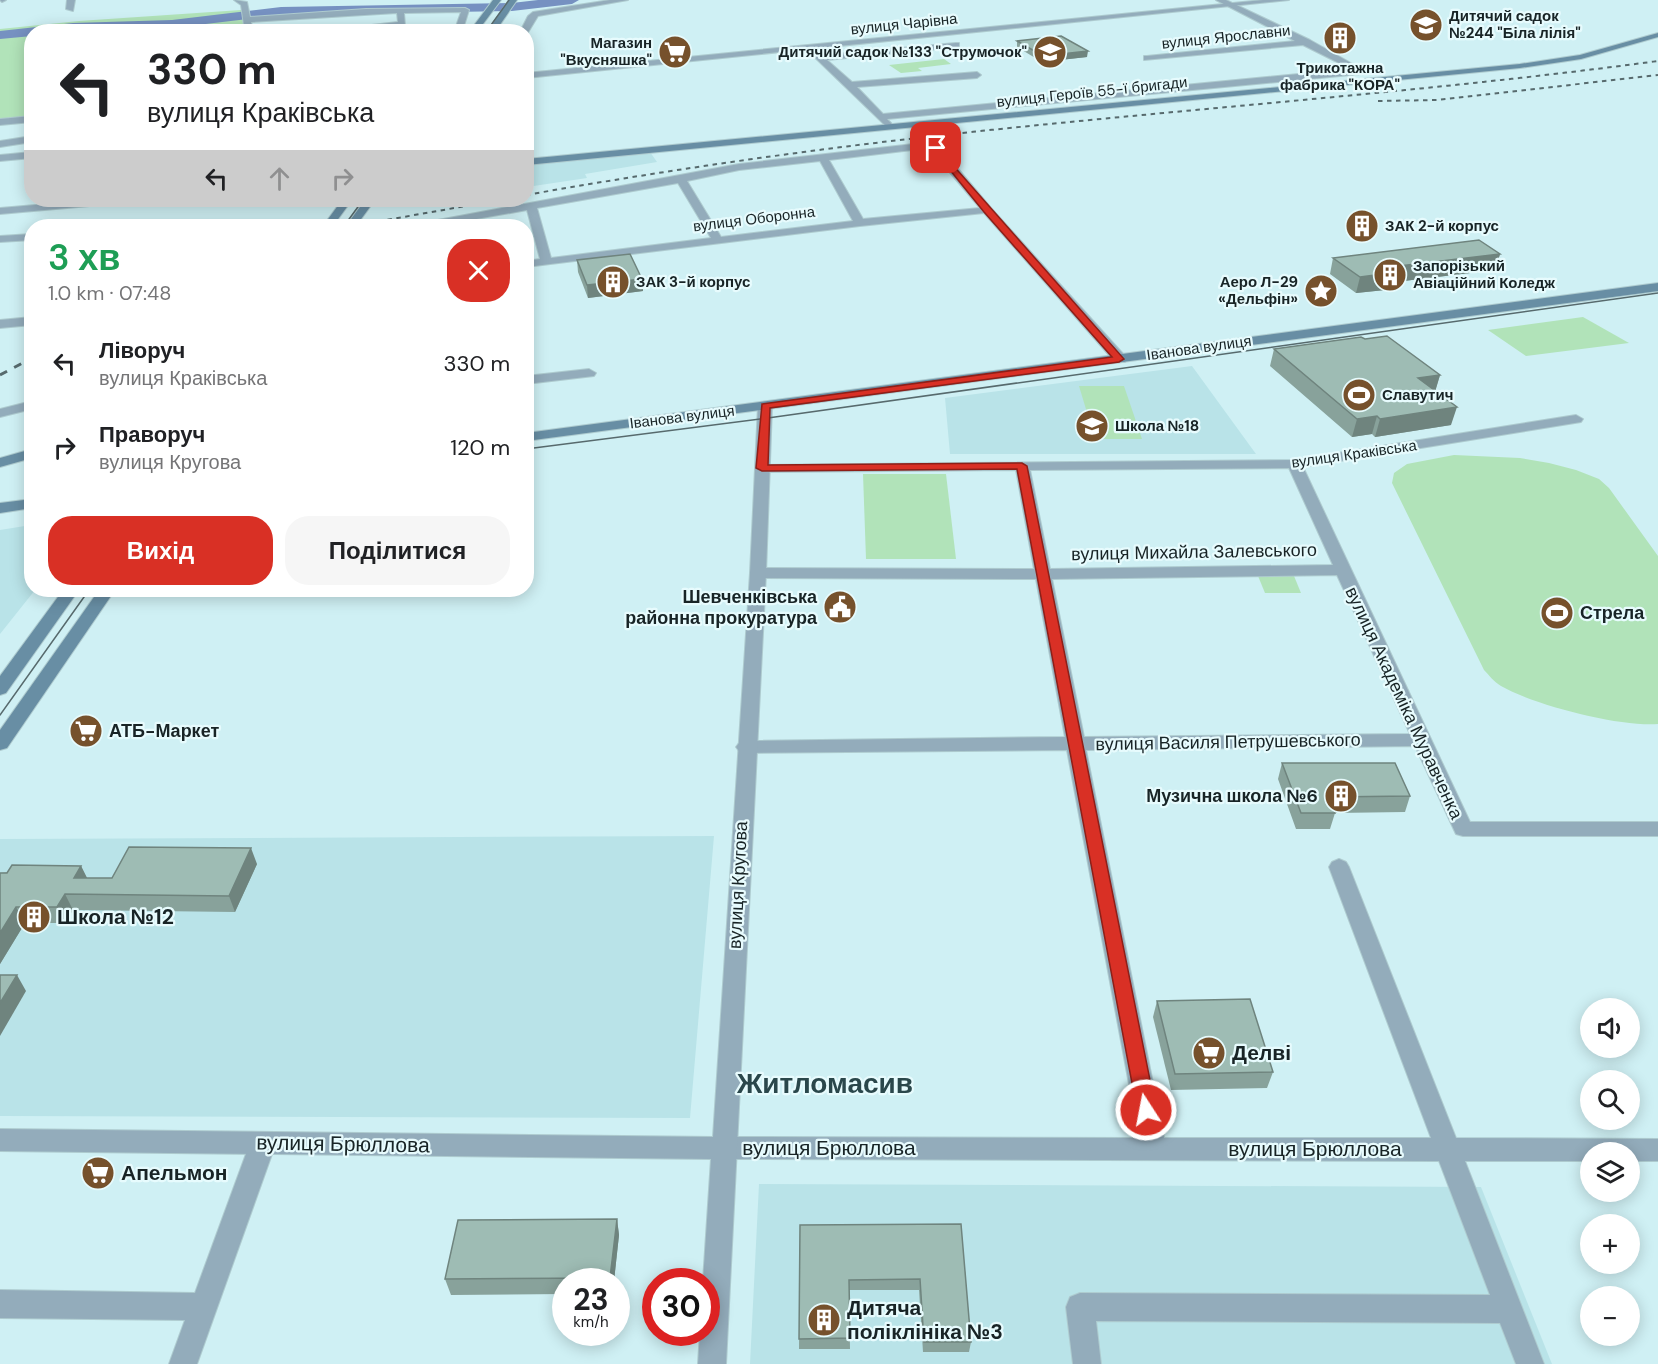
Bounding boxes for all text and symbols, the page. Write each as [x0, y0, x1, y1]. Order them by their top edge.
place label: Дитячий садок №244 "Біла лілія" [1449, 6, 1581, 43]
school or university icon: Дитячий садок №244 "Біла лілія" [1408, 7, 1444, 43]
street label: вулиця Чарівна [850, 8, 959, 40]
street label: вулиця Ярославни [1161, 20, 1291, 54]
building icon: Трикотажна фабрика "КОРА" [1322, 20, 1358, 56]
place label: Магазин "Вкусняшка" [560, 33, 652, 70]
supermarket icon: Магазин "Вкусняшка" [657, 34, 693, 70]
school or university icon: Дитячий садок №133 "Струмочок" [1032, 34, 1068, 70]
text: 330 m [147, 42, 277, 97]
place label: Дитячий садок №133 "Струмочок" [779, 42, 1027, 62]
icon: left [48, 48, 126, 126]
place label: Трикотажна фабрика "КОРА" [1280, 58, 1400, 95]
street label: вулиця Героїв 55-ї бригади [996, 72, 1188, 112]
text: вулиця Краківська [147, 95, 374, 130]
pin [910, 122, 961, 173]
icon: arrive [919, 131, 952, 164]
icon: left [200, 162, 233, 195]
icon: ahead [263, 162, 296, 195]
icon: right [326, 162, 359, 195]
street label: вулиця Оборонна [692, 202, 817, 236]
building icon: ЗАК 2-й корпус [1344, 208, 1380, 244]
place label: ЗАК 2-й корпус [1385, 216, 1499, 236]
text: 3 хв [48, 234, 121, 281]
button: close [447, 239, 510, 302]
place label: Запорізький Авіаційний Коледж [1413, 256, 1555, 293]
building icon: Запорізький Авіаційний Коледж [1372, 257, 1408, 293]
building icon: ЗАК 3-й корпус [595, 264, 631, 300]
place label: ЗАК 3-й корпус [636, 272, 750, 292]
place label: Аеро Л-29 «Дельфін» [1218, 272, 1298, 309]
place icon: Аеро Л-29 «Дельфін» [1303, 273, 1339, 309]
text: 1.0 km · 07:48 [48, 280, 171, 306]
street label: Іванова вулиця [1145, 331, 1253, 365]
text: Ліворуч [99, 336, 185, 365]
icon: left [48, 347, 81, 380]
text: 330 m [443, 349, 510, 378]
text: вулиця Краківська [99, 365, 267, 391]
sports icon: Славутич [1341, 377, 1377, 413]
place label: Славутич [1382, 385, 1453, 405]
street label: Іванова вулиця [628, 401, 736, 433]
school or university icon: Школа №18 [1074, 408, 1110, 444]
place label: Школа №18 [1115, 416, 1199, 436]
text: Праворуч [99, 420, 205, 449]
icon: right [48, 431, 81, 464]
text: 120 m [450, 433, 510, 462]
street label: вулиця Краківська [1290, 435, 1419, 473]
text: вулиця Кругова [99, 449, 241, 475]
button: Вихід [48, 516, 273, 585]
button: Поділитися [285, 516, 510, 585]
street label: вулиця Михайла Залевського [1071, 538, 1317, 566]
street label: вулиця Академіка Муравченка [1339, 583, 1469, 824]
place label: Шевченківська районна прокуратура [625, 585, 818, 630]
public building icon: Шевченківська районна прокуратура [822, 589, 858, 625]
sports icon: Стрела [1539, 595, 1575, 631]
place label: Стрела [1580, 601, 1645, 625]
supermarket icon: АТБ-Маркет [68, 713, 104, 749]
place label: АТБ-Маркет [109, 719, 219, 743]
street label: вулиця Василя Петрушевського [1095, 728, 1361, 756]
building icon: Музична школа №6 [1323, 778, 1359, 814]
place label: Музична школа №6 [1146, 784, 1318, 808]
street label: вулиця Кругова [723, 819, 753, 950]
building icon: Школа №12 [16, 899, 52, 935]
place label: Школа №12 [57, 903, 174, 931]
map controls [1580, 998, 1640, 1346]
button: sound [1580, 998, 1640, 1058]
supermarket icon: Делві [1191, 1035, 1227, 1071]
place label: Делві [1232, 1039, 1291, 1067]
district label: Житломасив [736, 1065, 913, 1102]
button: search [1580, 1070, 1640, 1130]
position arrow [1114, 1078, 1178, 1142]
street label: вулиця Брюллова [256, 1128, 430, 1160]
street label: вулиця Брюллова [742, 1134, 916, 1162]
street label: вулиця Брюллова [1228, 1135, 1402, 1163]
button: layers [1580, 1142, 1640, 1202]
supermarket icon: Апельмон [80, 1155, 116, 1191]
place label: Апельмон [121, 1159, 228, 1187]
button: + [1580, 1214, 1640, 1274]
speed limit sign: 30 [642, 1268, 720, 1346]
text: 23 [573, 1280, 609, 1319]
button: − [1580, 1286, 1640, 1346]
place label: Дитяча поліклініка №3 [847, 1294, 1003, 1346]
building icon: Дитяча поліклініка №3 [806, 1302, 842, 1338]
text: km/h [573, 1312, 609, 1332]

